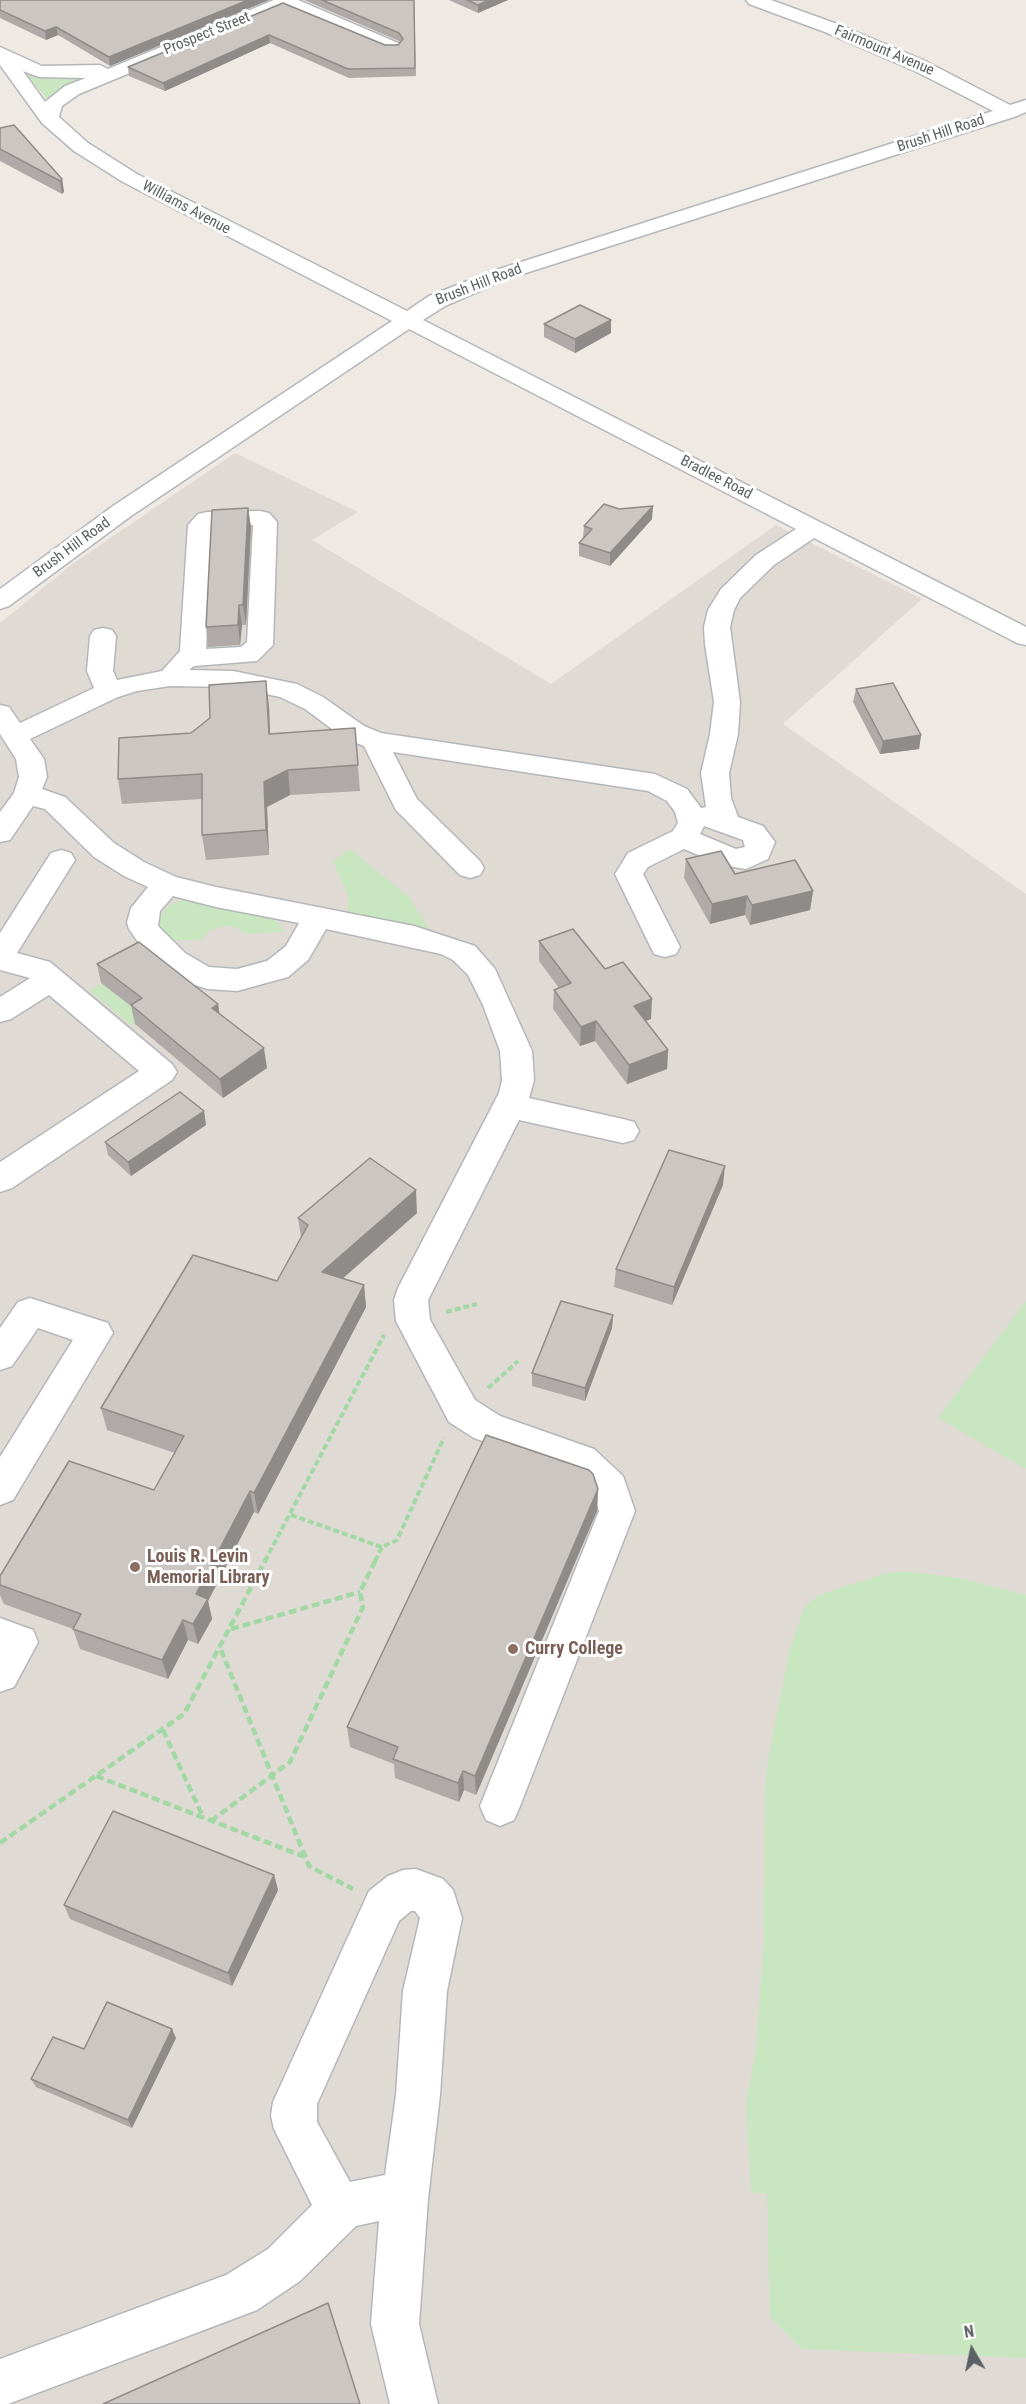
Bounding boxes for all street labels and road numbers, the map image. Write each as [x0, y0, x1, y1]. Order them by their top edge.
street label: Prospect Street [161, 9, 253, 59]
street label: Fairmount Avenue [831, 22, 937, 80]
street label: Brush Hill Road [895, 111, 987, 157]
street label: Williams Avenue [139, 177, 233, 239]
street label: Brush Hill Road [433, 260, 525, 310]
street label: Bradlee Road [677, 452, 755, 504]
street label: Brush Hill Road [30, 514, 114, 582]

